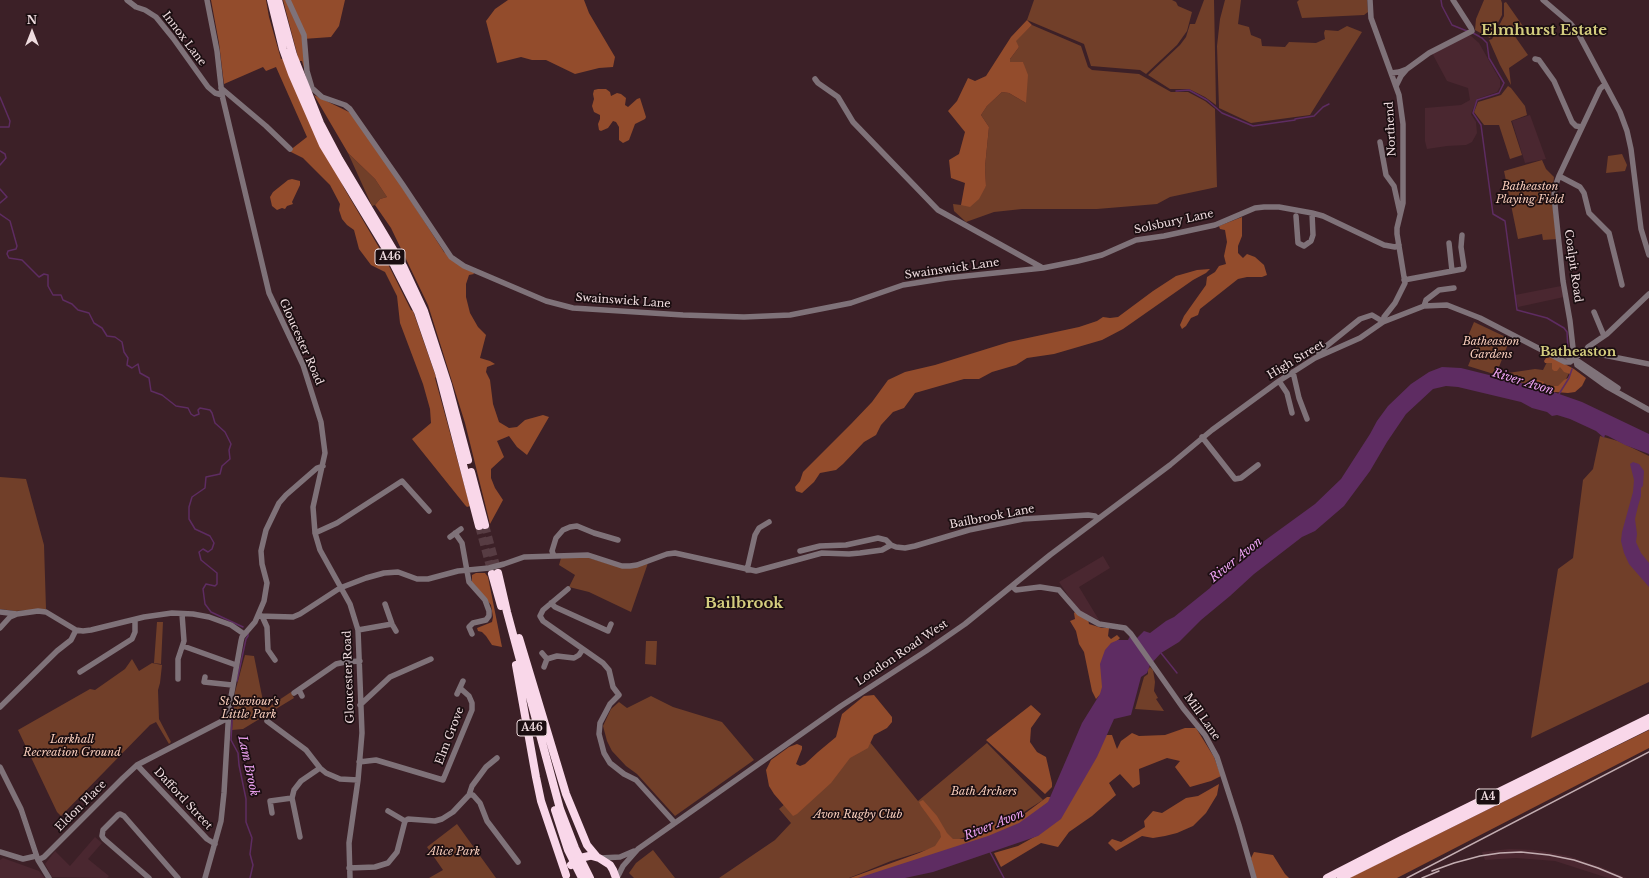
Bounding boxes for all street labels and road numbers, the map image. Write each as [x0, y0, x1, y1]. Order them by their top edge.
street label: Innox Lane [159, 9, 209, 69]
street label: Northend [1383, 101, 1399, 157]
street label: Solsbury Lane [1133, 207, 1215, 237]
street label: Coalpit Road [1561, 229, 1585, 303]
road number: A46 [375, 249, 405, 265]
street label: Swainswick Lane [904, 256, 1000, 282]
street label: Swainswick Lane [575, 291, 671, 311]
street label: Gloucester Road [276, 297, 326, 387]
street label: High Street [1265, 338, 1327, 382]
street label: Bailbrook Lane [948, 502, 1036, 532]
street label: London Road West [854, 617, 950, 689]
street label: Gloucester Road [341, 630, 357, 724]
street label: Mill Lane [1181, 691, 1223, 743]
street label: Elm Grove [433, 705, 467, 767]
road number: A46 [517, 720, 547, 736]
street label: Dafford Street [151, 765, 215, 833]
street label: Eldon Place [53, 778, 109, 834]
road number: A4 [1476, 789, 1500, 805]

